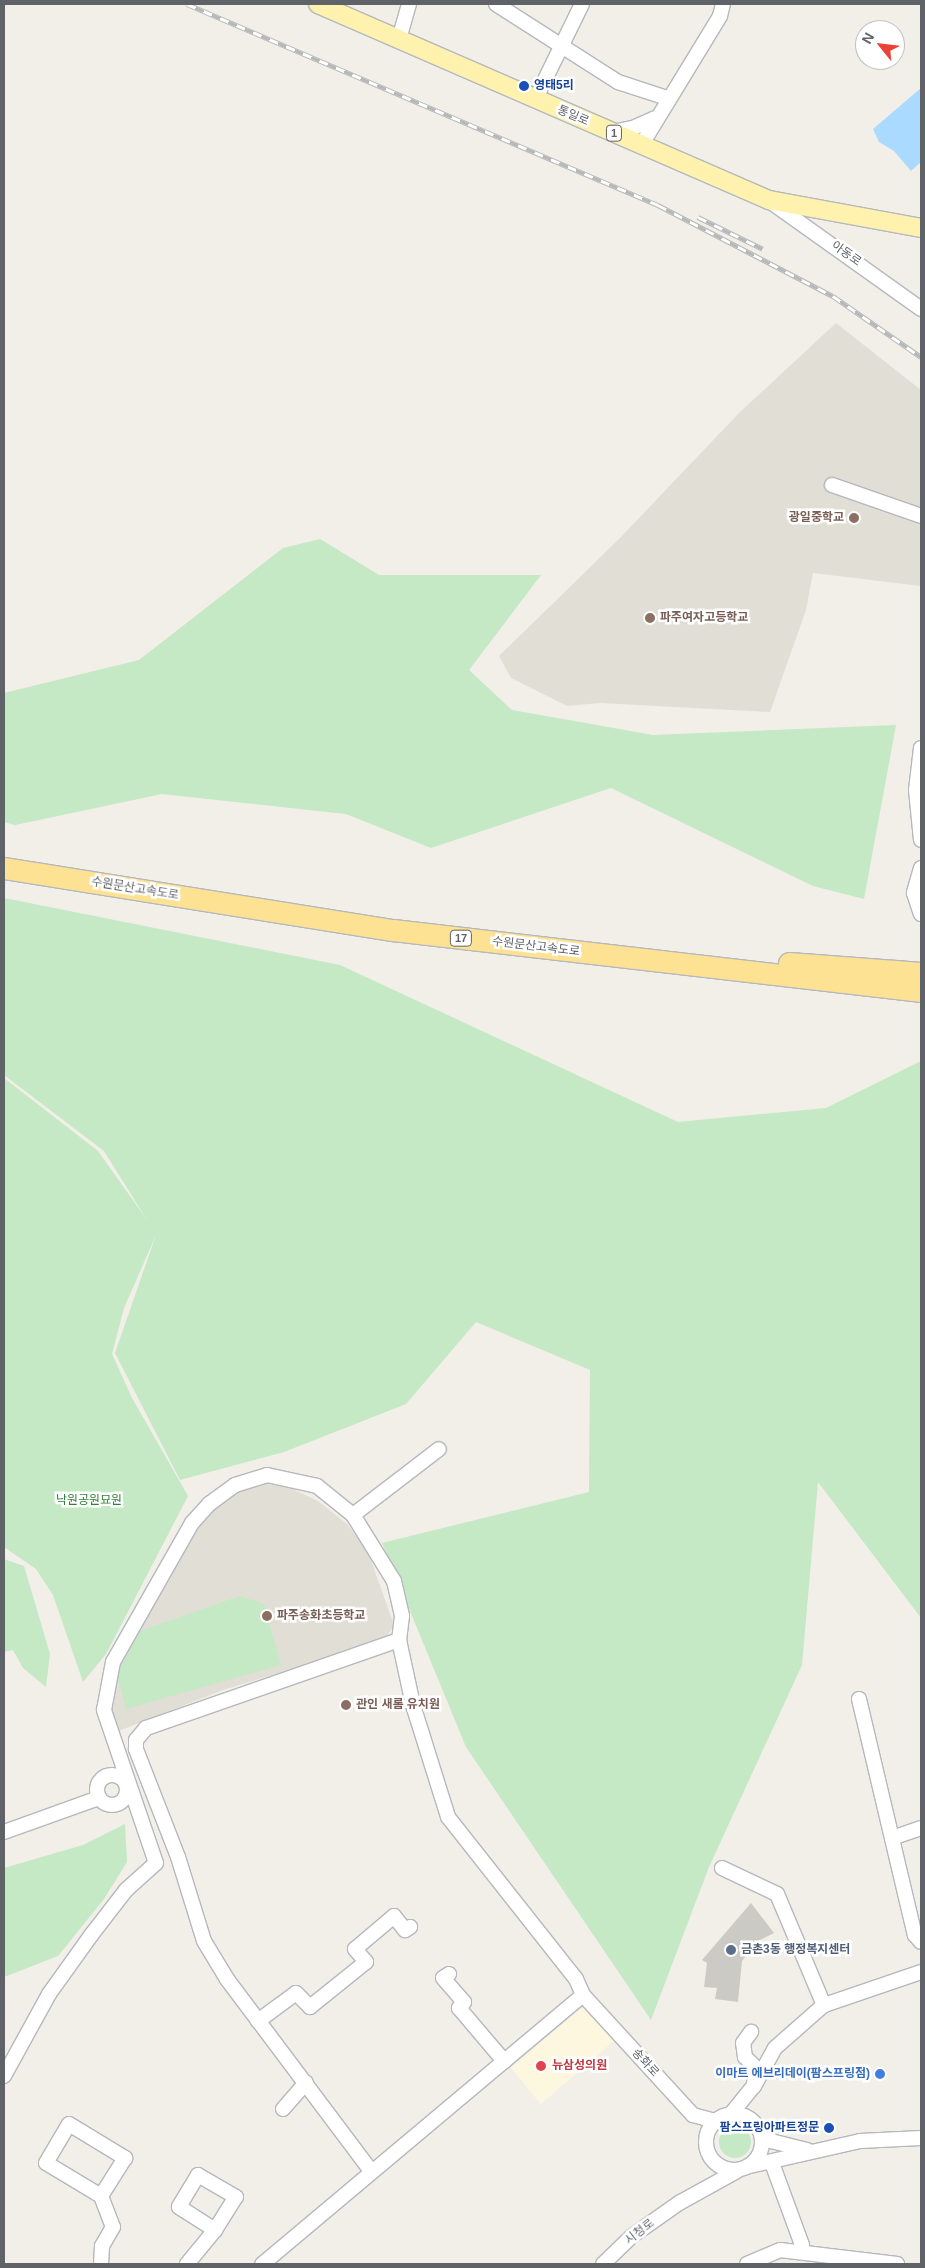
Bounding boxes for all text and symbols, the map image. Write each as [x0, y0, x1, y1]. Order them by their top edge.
north arrow [855, 20, 905, 70]
text: N [858, 30, 877, 47]
place label: 영태5리 [534, 79, 574, 93]
marker: 영태5리 [518, 80, 530, 92]
street label: 통일로 [555, 103, 591, 129]
road number: 1 [605, 125, 623, 142]
street label: 아동로 [828, 239, 864, 269]
place label: 광일중학교 [789, 511, 844, 525]
marker: 광일중학교 [848, 512, 860, 524]
place label: 파주여자고등학교 [660, 611, 748, 625]
marker: 파주여자고등학교 [644, 612, 656, 624]
street label: 수원문산고속도로 [90, 875, 180, 903]
road number: 17 [450, 930, 472, 946]
street label: 수원문산고속도로 [491, 934, 581, 960]
park label: 낙원공원묘원 [56, 1494, 122, 1508]
place label: 파주송화초등학교 [277, 1609, 365, 1623]
marker: 파주송화초등학교 [261, 1610, 273, 1622]
place label: 관인 새롬 유치원 [356, 1698, 440, 1712]
marker: 관인 새롬 유치원 [340, 1699, 352, 1711]
place label: 금촌3동 행정복지센터 [741, 1943, 850, 1957]
marker: 금촌3동 행정복지센터 [725, 1944, 737, 1956]
street label: 송화로 [628, 2046, 662, 2080]
marker: 뉴삼성의원 [534, 2059, 548, 2073]
place label: 뉴삼성의원 [552, 2059, 607, 2073]
place label: 이마트 에브리데이(팜스프링점) [715, 2067, 870, 2081]
marker: 이마트 에브리데이(팜스프링점) [874, 2068, 886, 2080]
place label: 팜스프링아파트정문 [720, 2121, 819, 2135]
marker: 팜스프링아파트정문 [823, 2122, 835, 2134]
street label: 시청로 [623, 2216, 657, 2248]

